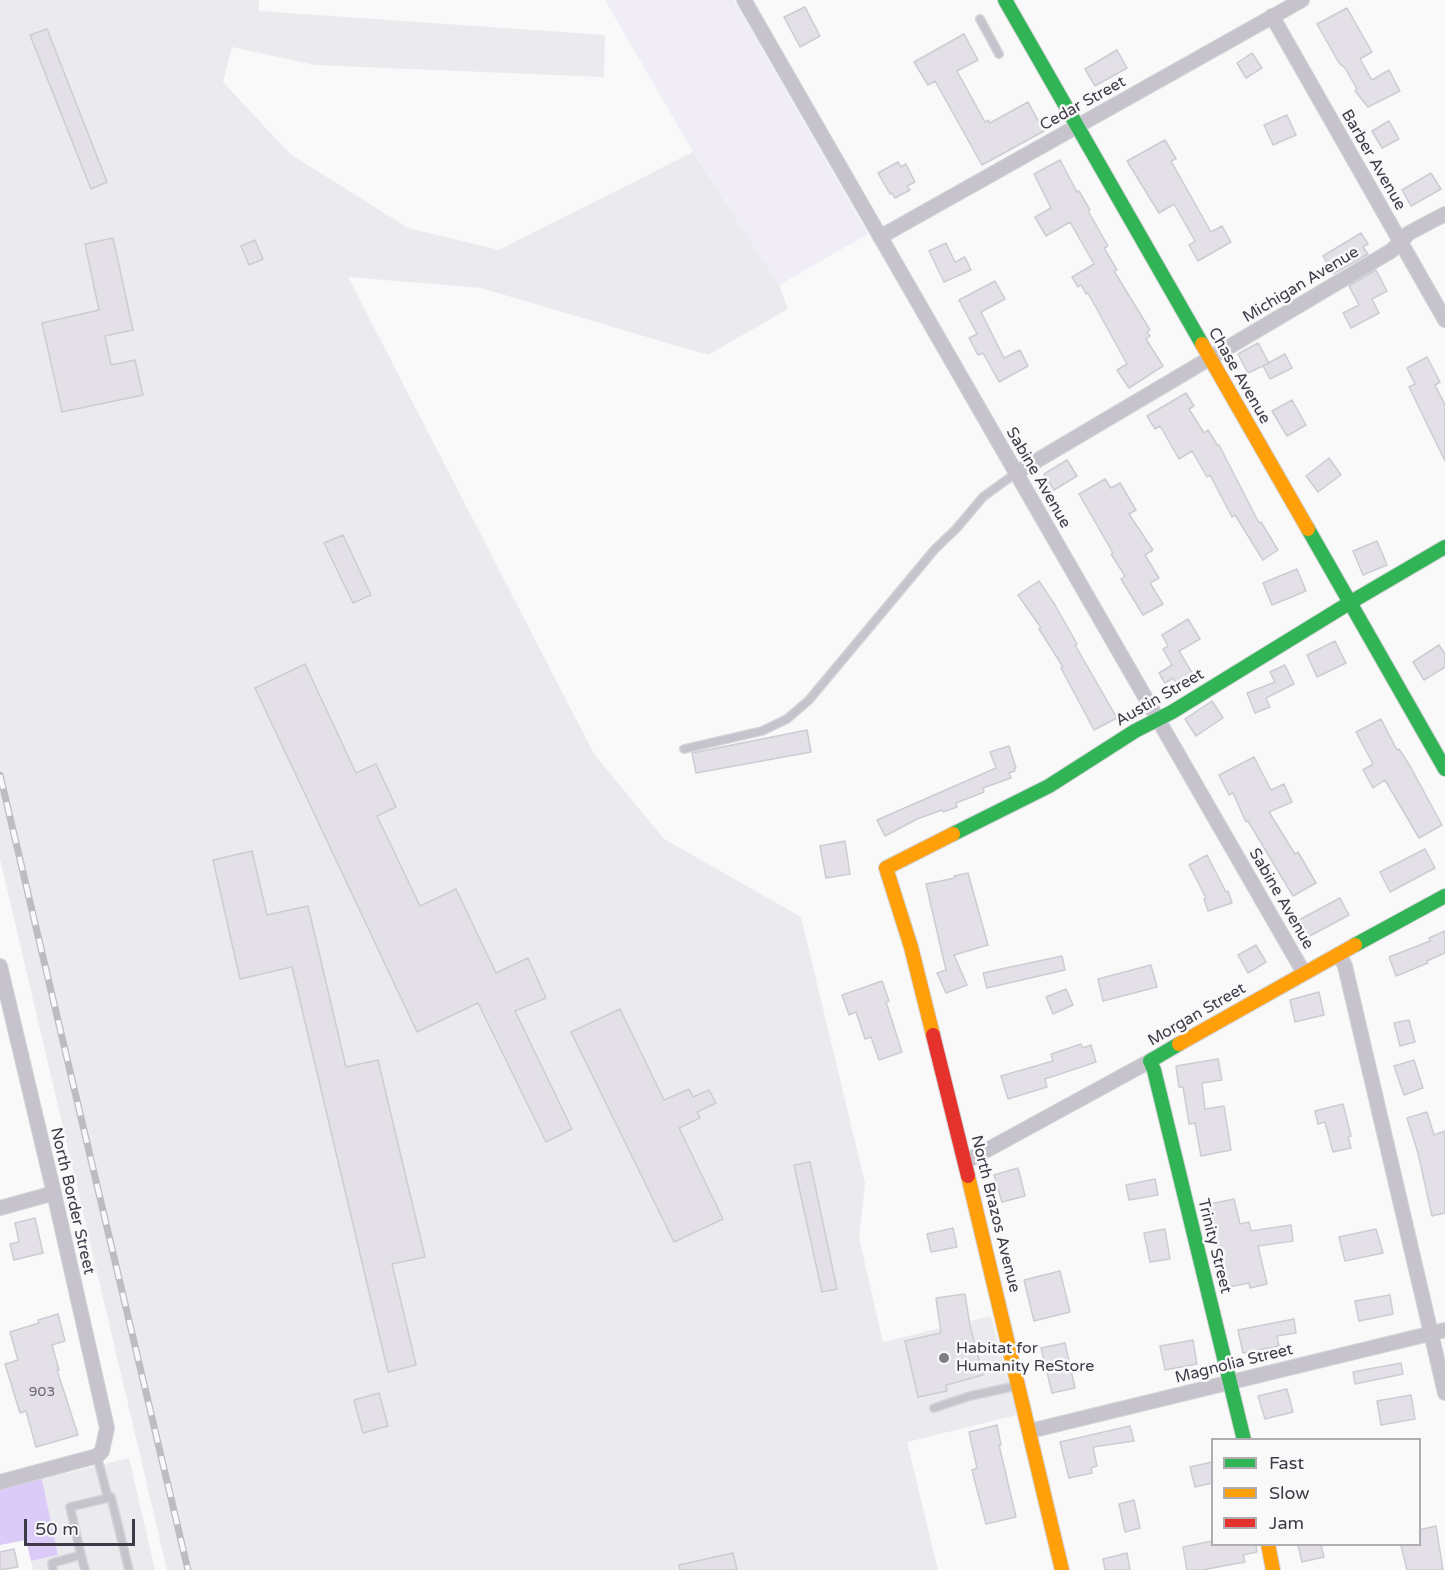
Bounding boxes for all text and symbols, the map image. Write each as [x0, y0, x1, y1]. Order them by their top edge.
street label: Cedar Street [1037, 73, 1129, 135]
street label: Barber Avenue [1336, 106, 1410, 214]
street label: Michigan Avenue [1240, 243, 1362, 327]
street label: Chase Avenue [1204, 324, 1274, 428]
street label: Sabine Avenue [1001, 424, 1075, 532]
street label: Austin Street [1112, 665, 1208, 731]
street label: Sabine Avenue [1244, 845, 1318, 953]
street label: Morgan Street [1145, 979, 1249, 1051]
street label: North Border Street [46, 1126, 98, 1276]
street label: North Brazos Avenue [966, 1133, 1024, 1295]
street label: Trinity Street [1193, 1197, 1235, 1295]
place label: Habitat for Humanity ReStore [956, 1339, 1094, 1377]
street label: Magnolia Street [1173, 1340, 1295, 1388]
marker: Habitat for Humanity ReStore [937, 1351, 951, 1365]
house number: 903 [29, 1384, 55, 1400]
legend [1211, 1438, 1421, 1546]
text: Fast [1269, 1452, 1304, 1474]
text: Slow [1269, 1482, 1310, 1504]
scale bar [27, 1507, 138, 1545]
text: Jam [1269, 1512, 1304, 1534]
text: 50 m [35, 1518, 79, 1540]

